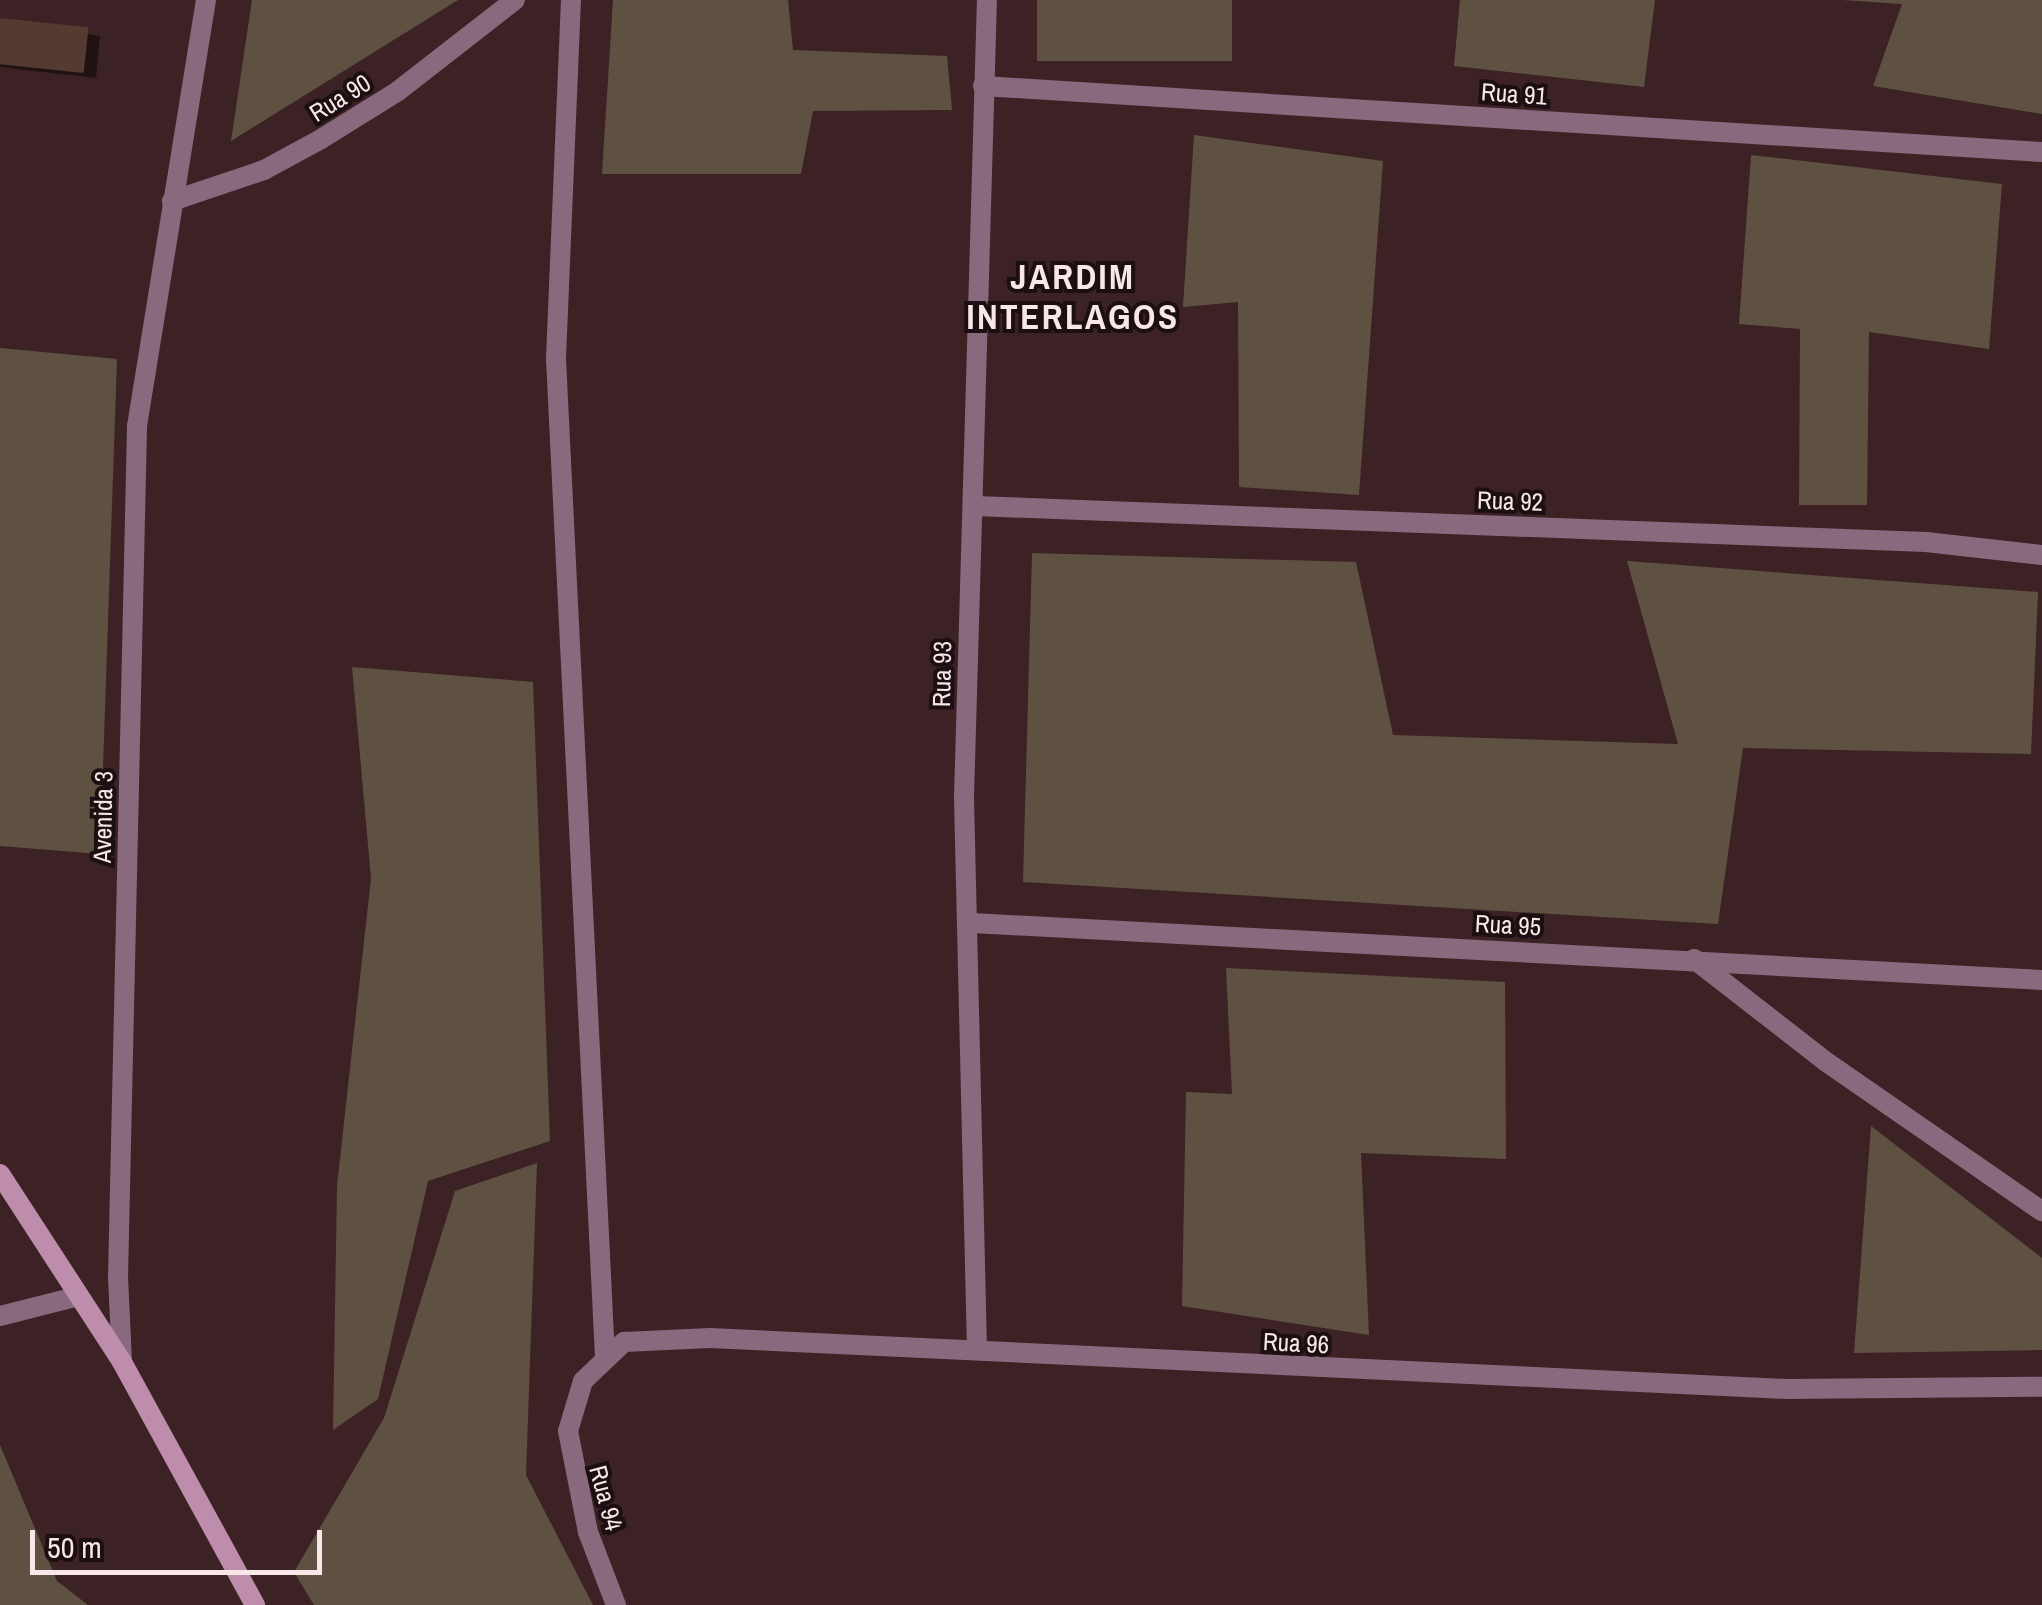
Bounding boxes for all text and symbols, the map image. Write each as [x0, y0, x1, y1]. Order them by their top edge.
street label: Rua 90 [304, 68, 376, 128]
street label: Rua 91 [1480, 77, 1548, 111]
district label: JARDIM INTERLAGOS [966, 256, 1180, 338]
street label: Rua 92 [1476, 485, 1544, 517]
street label: Rua 93 [926, 641, 958, 707]
street label: Avenida 3 [87, 771, 119, 863]
street label: Rua 95 [1474, 908, 1542, 942]
street label: Rua 96 [1262, 1326, 1330, 1360]
street label: Rua 94 [583, 1462, 629, 1534]
scale bar [35, 1510, 328, 1572]
text: 50 m [47, 1527, 102, 1567]

